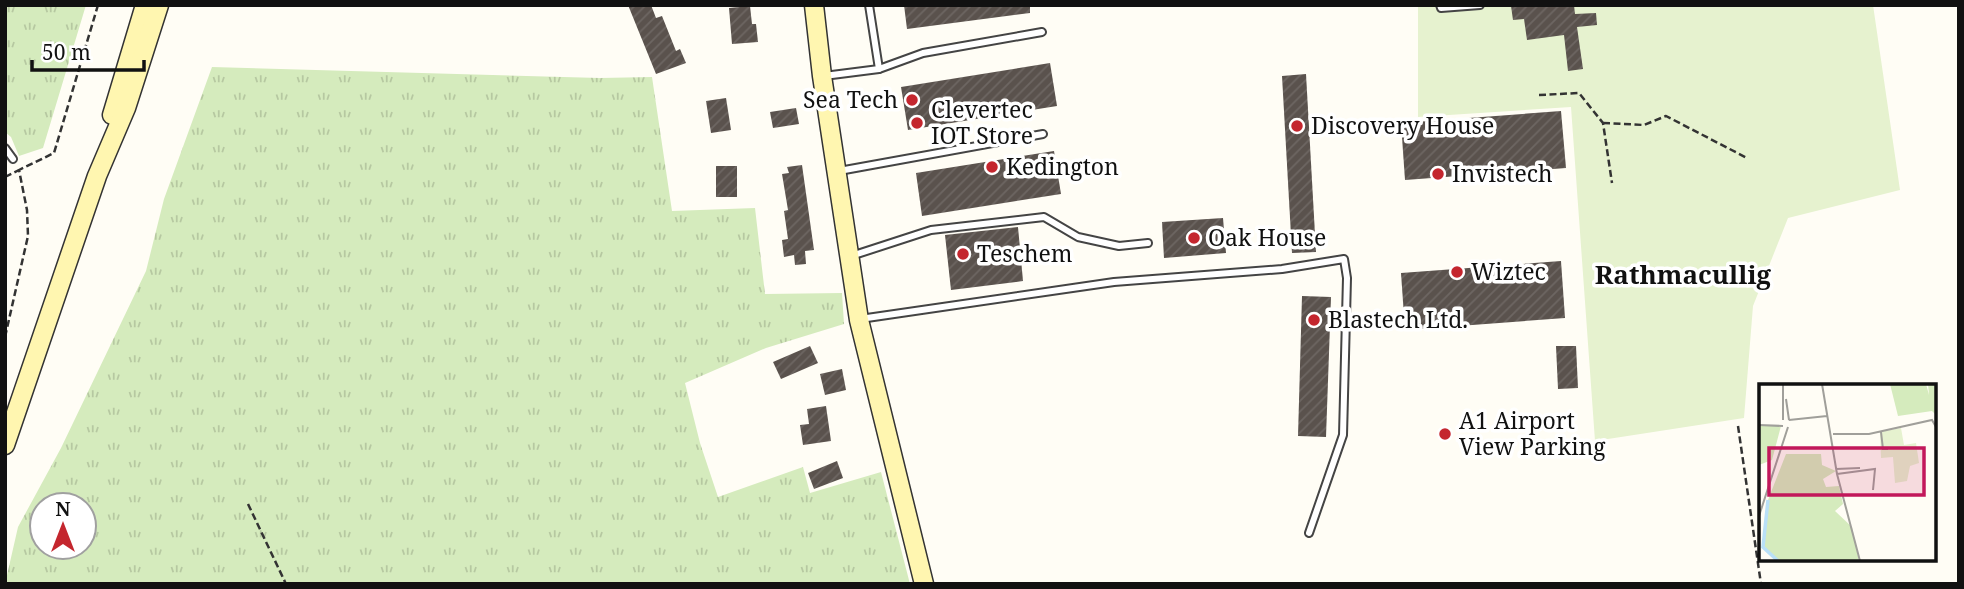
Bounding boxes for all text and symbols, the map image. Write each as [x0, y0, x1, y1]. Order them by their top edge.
scale bar [32, 28, 144, 72]
text: 50 m [42, 38, 91, 66]
place label: Sea Tech [803, 83, 898, 115]
marker: Sea Tech [904, 92, 920, 108]
place label: Clevertec IOT Store [931, 93, 1033, 151]
place label: Discovery House [1311, 109, 1494, 141]
marker: Clevertec IOT Store [909, 115, 925, 131]
marker: Discovery House [1289, 118, 1305, 134]
place label: Kedington [1006, 150, 1119, 182]
place label: Invistech [1452, 157, 1553, 189]
marker: Kedington [984, 159, 1000, 175]
marker: Invistech [1430, 166, 1446, 182]
place label: Oak House [1208, 221, 1326, 253]
marker: Oak House [1186, 230, 1202, 246]
place label: Teschem [977, 237, 1073, 269]
marker: Teschem [955, 246, 971, 262]
place label: Wiztec [1471, 255, 1546, 287]
district label: Rathmacullig [1595, 256, 1772, 292]
marker: Wiztec [1449, 264, 1465, 280]
place label: Blastech Ltd. [1328, 303, 1468, 335]
marker: Blastech Ltd. [1306, 312, 1322, 328]
inset map [1759, 384, 1936, 561]
place label: A1 Airport View Parking [1459, 404, 1606, 462]
marker: A1 Airport View Parking [1437, 426, 1453, 442]
north arrow [28, 491, 98, 561]
text: N [56, 496, 71, 522]

